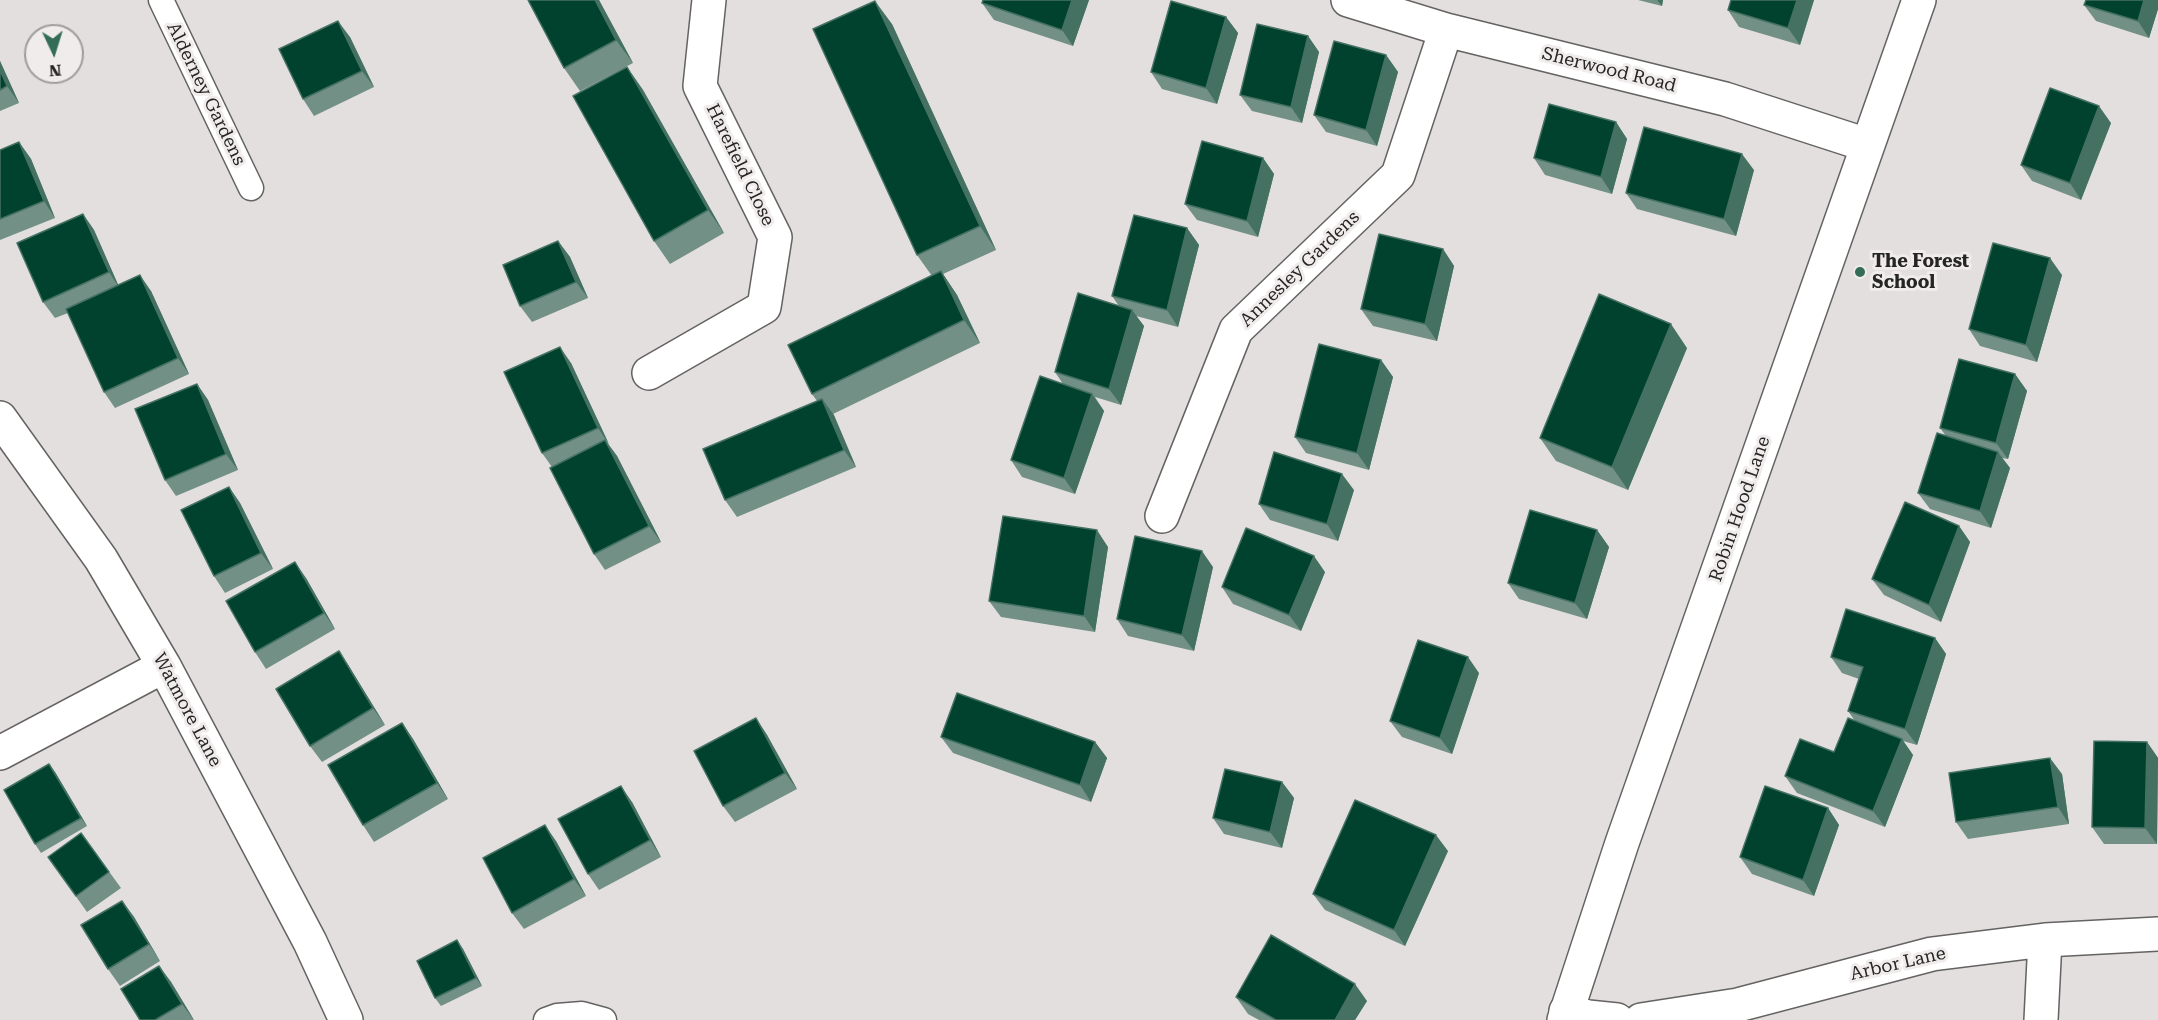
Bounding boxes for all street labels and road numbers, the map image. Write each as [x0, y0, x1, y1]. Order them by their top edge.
street label: Alderney Gardens [162, 19, 250, 169]
street label: Sherwood Road [1540, 43, 1678, 97]
street label: Harefield Close [701, 101, 779, 229]
street label: Annesley Gardens [1236, 207, 1364, 331]
street label: Robin Hood Lane [1705, 433, 1775, 585]
street label: Watmore Lane [148, 650, 226, 770]
street label: Arbor Lane [1848, 943, 1948, 985]

